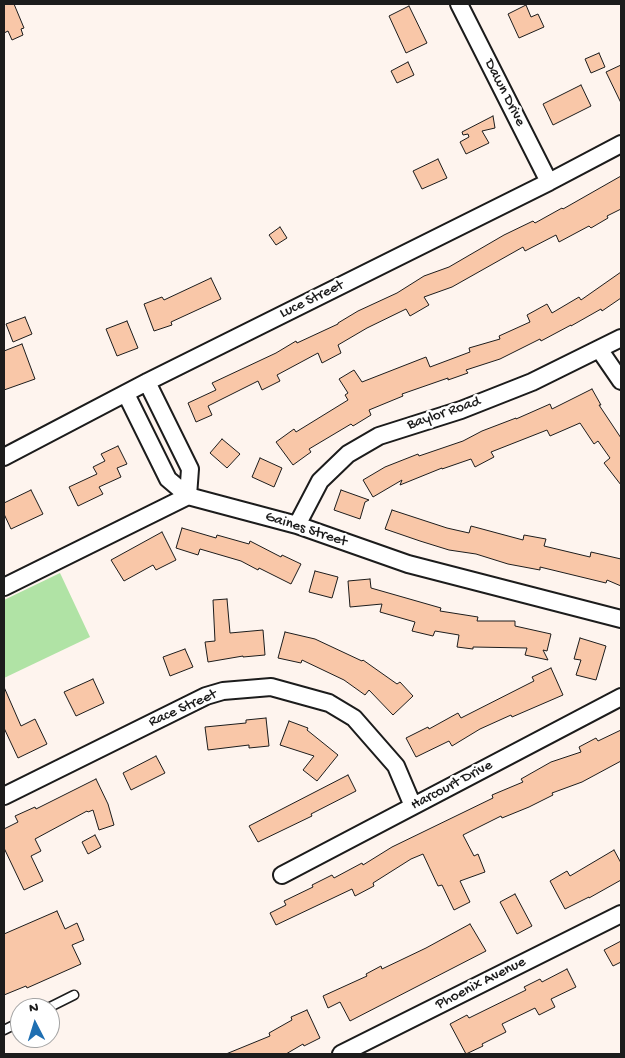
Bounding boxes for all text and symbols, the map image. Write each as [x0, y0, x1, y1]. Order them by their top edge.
street label: Dawn Drive [479, 56, 529, 130]
street label: Luce Street [277, 277, 347, 323]
street label: Baylor Road [405, 393, 483, 435]
street label: Gaines Street [263, 508, 349, 552]
street label: Race Street [146, 686, 220, 732]
street label: Harcourt Drive [408, 757, 496, 815]
street label: Phoenix Avenue [433, 954, 529, 1014]
north arrow [10, 998, 60, 1048]
text: N [28, 1000, 39, 1017]

